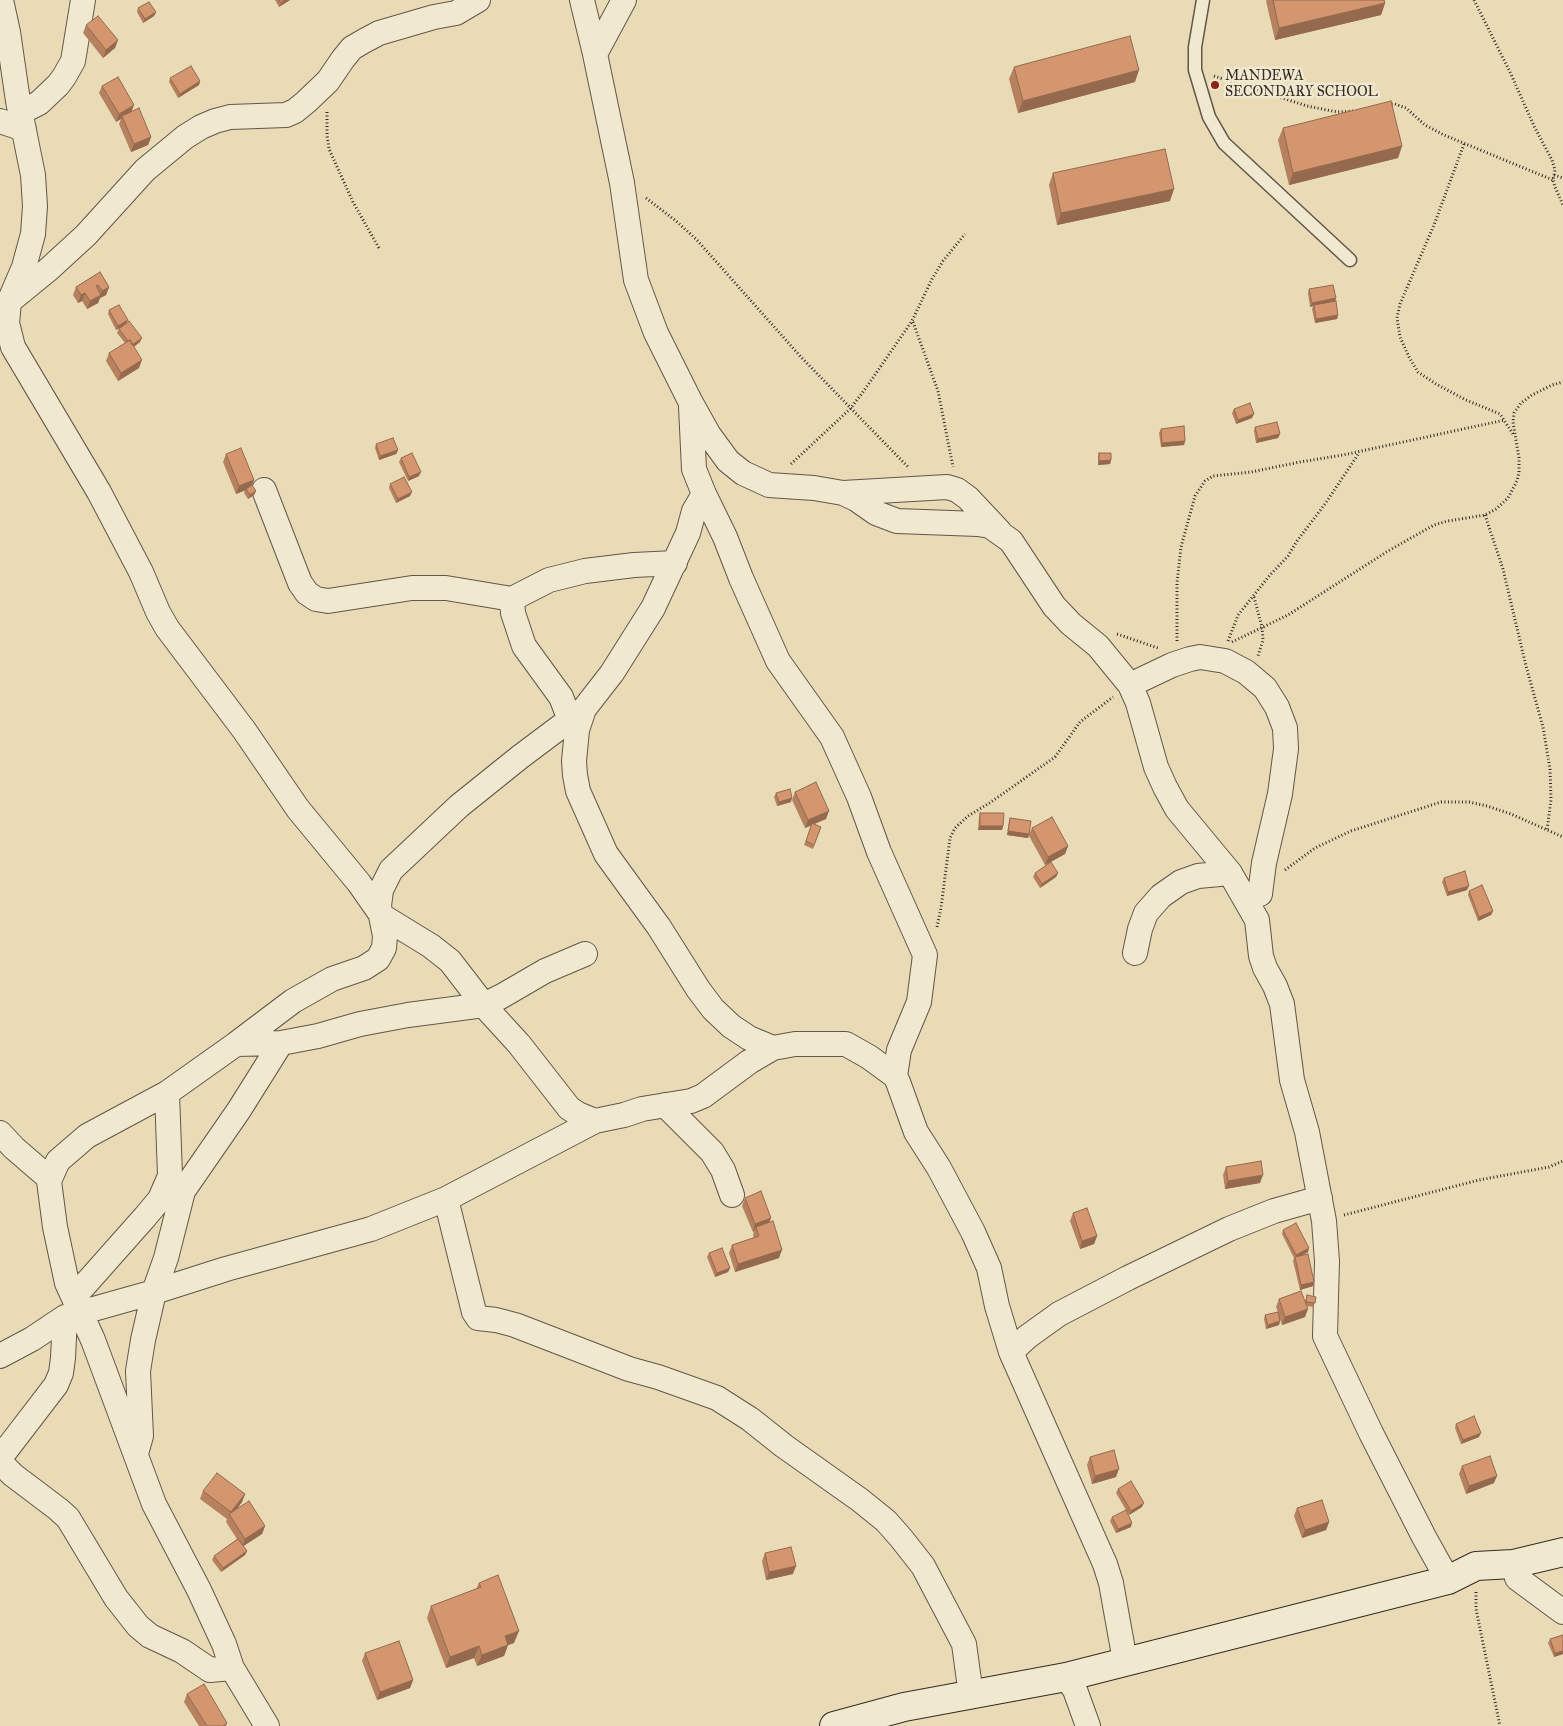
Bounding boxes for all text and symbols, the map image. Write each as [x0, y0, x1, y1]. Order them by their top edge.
place label: MANDEWA SECONDARY SCHOOL [1225, 69, 1378, 102]
marker: MANDEWA SECONDARY SCHOOL [1209, 79, 1221, 91]

